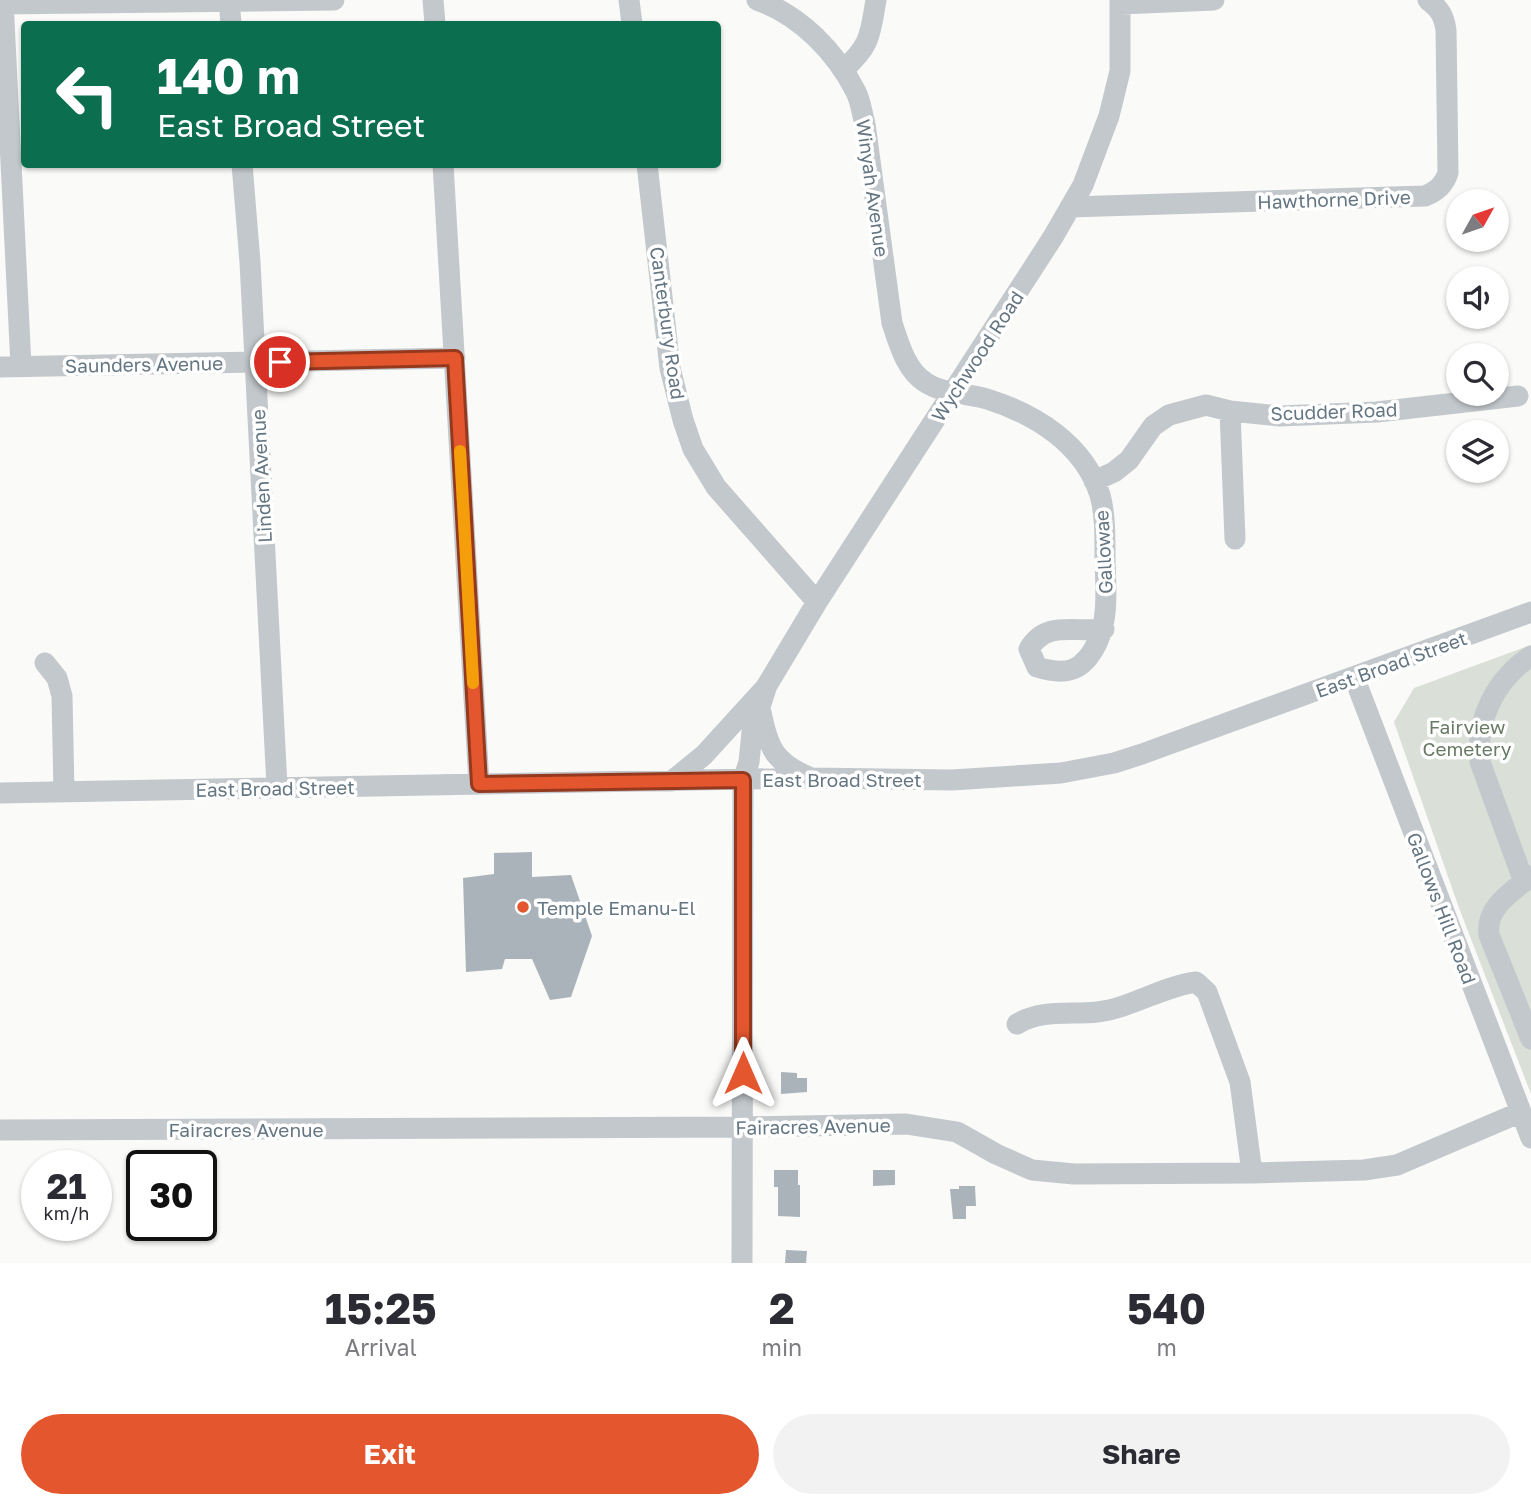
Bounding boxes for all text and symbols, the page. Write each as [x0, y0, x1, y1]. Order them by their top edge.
text: 140 m [157, 46, 300, 105]
icon: left [42, 49, 133, 140]
text: East Broad Street [157, 106, 425, 144]
street label: Winyah Avenue [852, 118, 894, 258]
street label: Hawthorne Drive [1257, 185, 1411, 213]
north arrow [1446, 189, 1508, 252]
map controls [1446, 189, 1509, 483]
street label: Canterbury Road [646, 245, 690, 401]
button: sound [1446, 266, 1509, 329]
street label: Wychwood Road [926, 286, 1028, 426]
pin [250, 332, 310, 392]
icon: arrive [261, 343, 299, 381]
button: search [1446, 343, 1509, 406]
street label: Saunders Avenue [65, 351, 223, 377]
street label: Scudder Road [1270, 397, 1398, 425]
street label: Linden Avenue [246, 409, 276, 543]
button: layers [1446, 420, 1509, 483]
street label: Gallowae [1089, 509, 1117, 595]
street label: East Broad Street [1312, 626, 1470, 702]
park label: Fairview Cemetery [1422, 715, 1512, 760]
street label: East Broad Street [762, 768, 922, 791]
street label: East Broad Street [195, 775, 355, 801]
street label: Gallows Hill Road [1403, 829, 1481, 987]
place label: Temple Emanu-El [537, 896, 695, 919]
marker: Temple Emanu-El [515, 899, 531, 915]
position arrow [706, 1036, 780, 1110]
street label: Fairacres Avenue [735, 1113, 891, 1139]
street label: Fairacres Avenue [168, 1118, 324, 1141]
speed limit sign: 30 [126, 1150, 217, 1241]
text: 21 [47, 1165, 86, 1207]
text: km/h [44, 1202, 89, 1224]
text: 15:25 [325, 1283, 437, 1333]
text: 2 [769, 1283, 795, 1333]
text: 540 [1127, 1283, 1206, 1333]
text: Arrival [345, 1333, 417, 1361]
text: min [762, 1333, 802, 1361]
text: m [1156, 1333, 1177, 1361]
button: Exit [21, 1414, 759, 1494]
button: Share [773, 1414, 1510, 1494]

